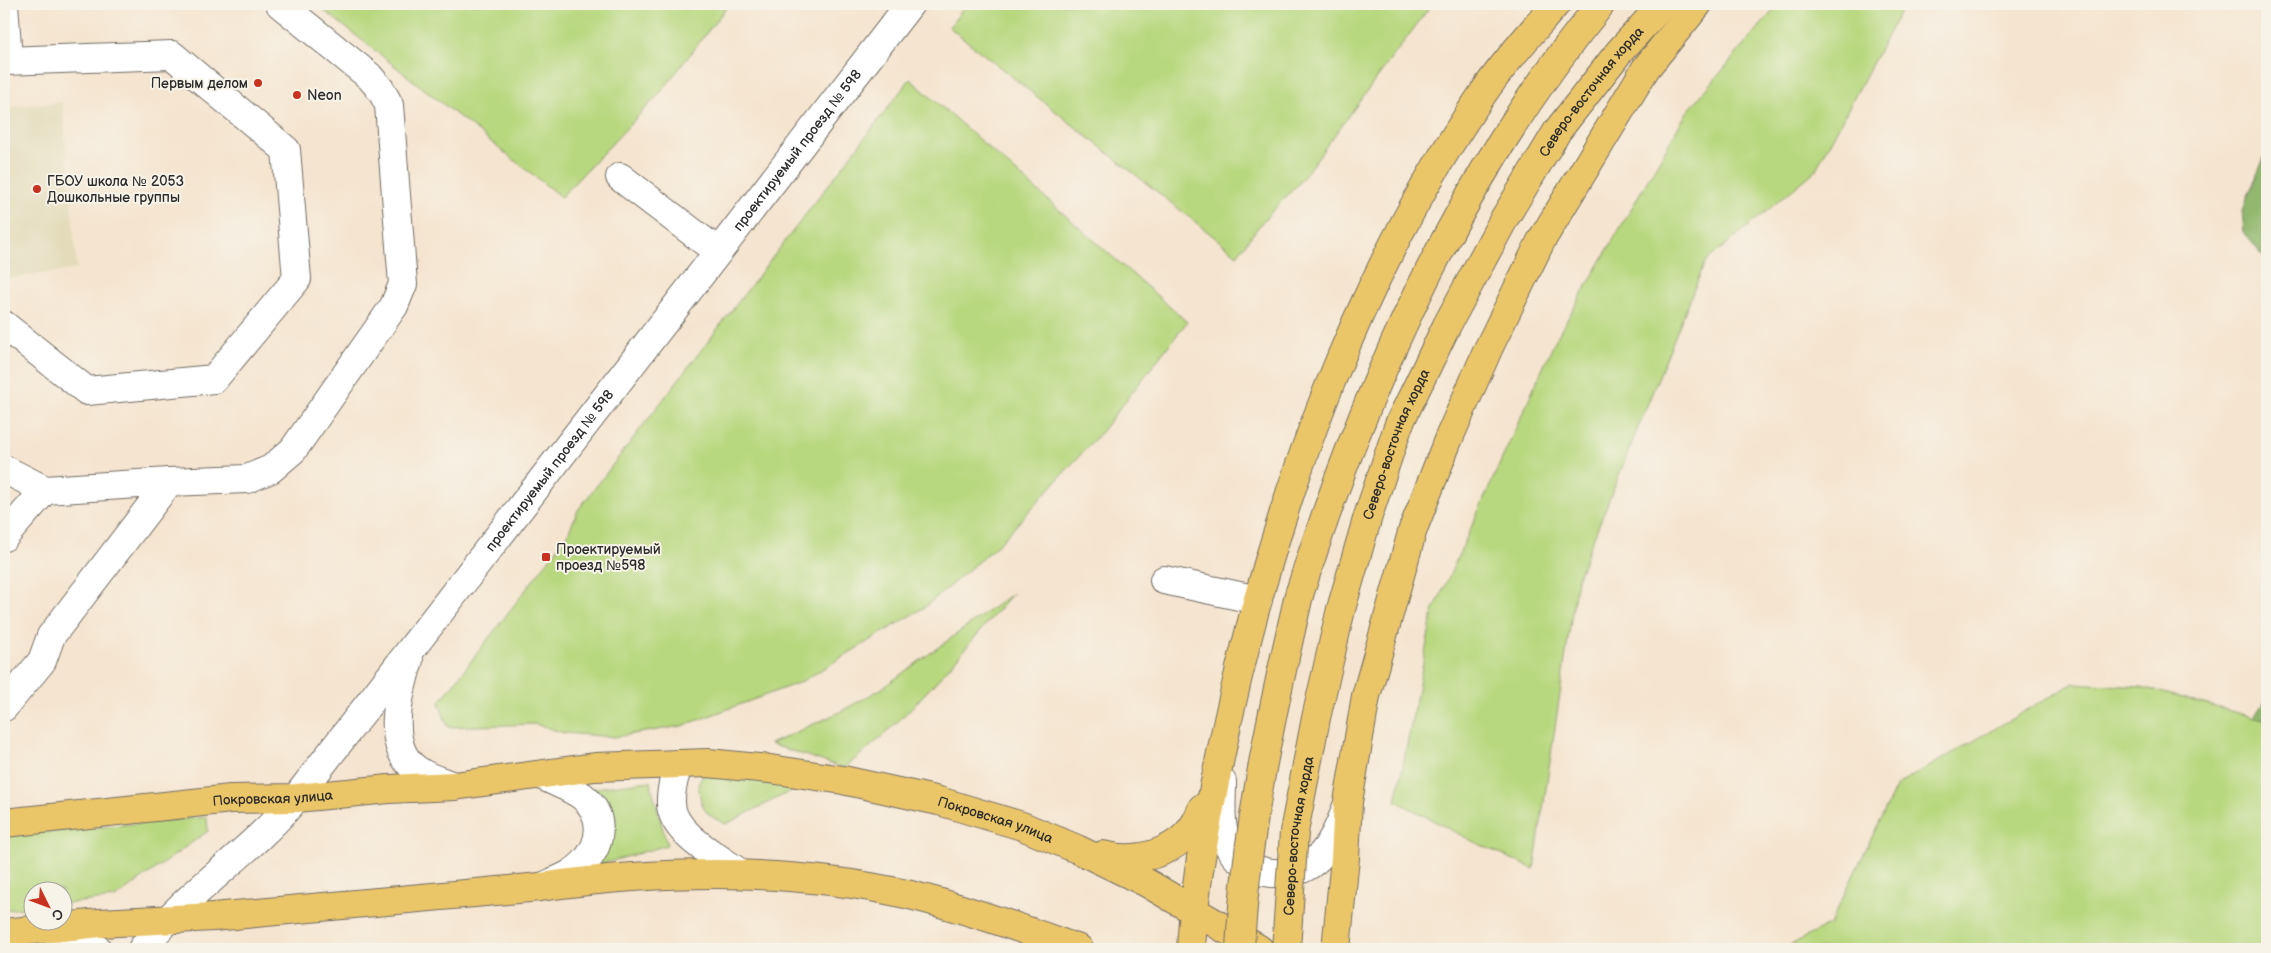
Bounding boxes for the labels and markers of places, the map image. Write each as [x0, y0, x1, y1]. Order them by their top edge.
place label: Первым делом [151, 75, 248, 92]
marker: Первым делом [252, 77, 264, 89]
place label: Neon [307, 87, 342, 104]
marker: Neon [291, 89, 303, 101]
place label: ГБОУ школа № 2053 Дошкольные группы [47, 173, 184, 206]
marker: ГБОУ школа № 2053 Дошкольные группы [31, 183, 43, 195]
place label: Проектируемый проезд №598 [556, 541, 661, 574]
marker: Проектируемый проезд №598 [540, 551, 552, 563]

